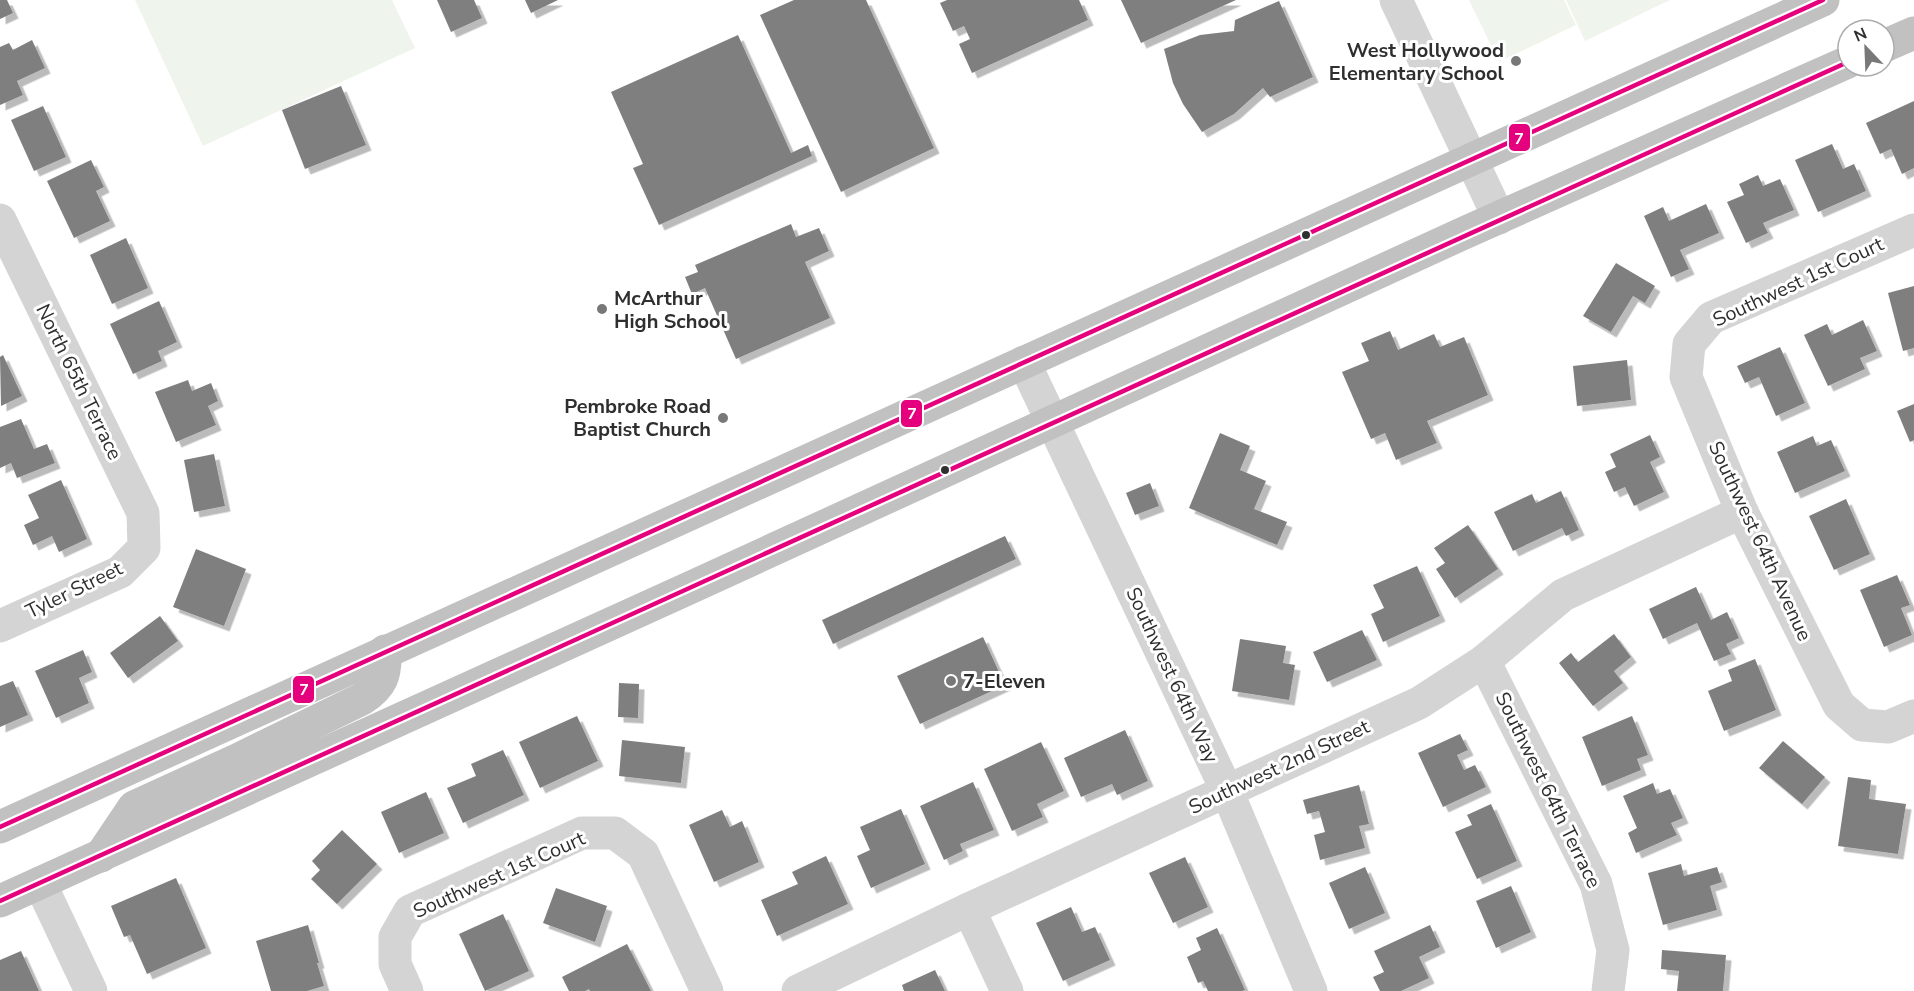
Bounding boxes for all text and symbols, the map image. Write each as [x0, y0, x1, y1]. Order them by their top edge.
north arrow [1836, 18, 1896, 78]
text: N [1851, 23, 1870, 48]
place label: West Hollywood Elementary School [1329, 37, 1505, 87]
marker: West Hollywood Elementary School [1509, 54, 1523, 68]
line badge: 7 [1508, 123, 1531, 152]
text: 7 [1514, 128, 1524, 150]
unlabelled marker [1300, 229, 1312, 241]
street label: Southwest 1st Court [1708, 230, 1889, 333]
place label: McArthur High School [614, 285, 728, 335]
street label: North 65th Terrace [30, 300, 128, 464]
marker: McArthur High School [595, 302, 609, 316]
place label: Pembroke Road Baptist Church [564, 393, 711, 443]
line badge: 7 [900, 399, 923, 428]
text: 7 [907, 403, 917, 425]
marker: Pembroke Road Baptist Church [716, 411, 730, 425]
street label: Southwest 64th Avenue [1702, 437, 1818, 645]
unlabelled marker [939, 464, 951, 476]
street label: Tyler Street [21, 555, 128, 625]
street label: Southwest 64th Way [1119, 583, 1225, 768]
place label: 7-Eleven [963, 668, 1045, 695]
marker: 7-Eleven [944, 674, 958, 688]
line badge: 7 [292, 675, 315, 704]
text: 7 [299, 679, 309, 701]
street label: Southwest 64th Terrace [1489, 687, 1607, 893]
street label: Southwest 2nd Street [1184, 713, 1375, 821]
street label: Southwest 1st Court [409, 825, 590, 925]

